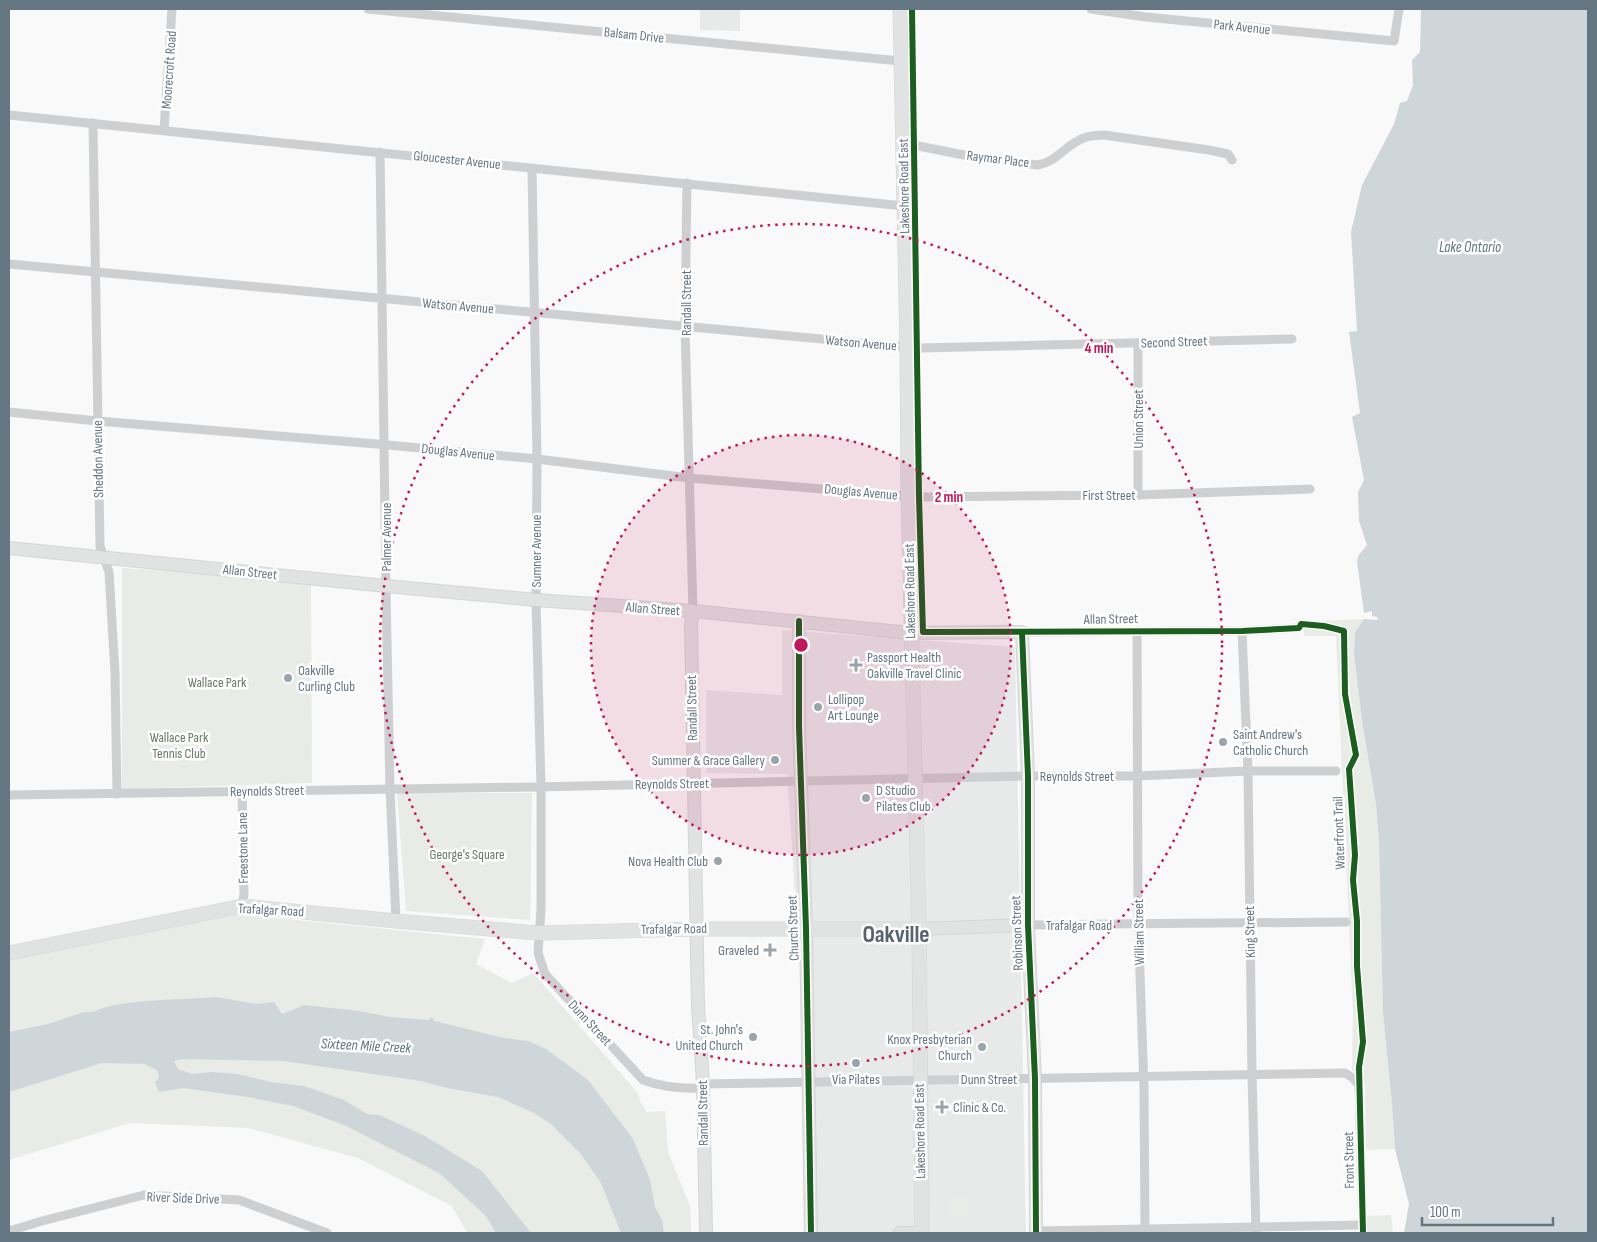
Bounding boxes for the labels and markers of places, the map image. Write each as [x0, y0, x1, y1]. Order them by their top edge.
centre of rings [792, 636, 810, 654]
place label: Passport Health Oakville Travel Clinic [867, 649, 962, 682]
marker: Passport Health Oakville Travel Clinic [849, 658, 863, 672]
place label: Oakville Curling Club [298, 662, 355, 695]
marker: Oakville Curling Club [282, 672, 294, 684]
place label: Lollipop Art Lounge [827, 691, 879, 724]
marker: Lollipop Art Lounge [812, 701, 824, 713]
place label: Saint Andrew's Catholic Church [1233, 726, 1308, 759]
marker: Saint Andrew's Catholic Church [1217, 736, 1229, 748]
place label: Summer & Grace Gallery [652, 752, 766, 769]
marker: Summer & Grace Gallery [769, 754, 781, 766]
place label: D Studio Pilates Club [876, 782, 931, 815]
marker: D Studio Pilates Club [860, 792, 872, 804]
place label: Nova Health Club [628, 853, 708, 870]
marker: Nova Health Club [712, 855, 724, 867]
place label: Graveled [718, 942, 759, 959]
marker: Graveled [763, 943, 777, 957]
place label: St. John's United Church [676, 1021, 743, 1054]
marker: St. John's United Church [747, 1031, 759, 1043]
place label: Knox Presbyterian Church [887, 1031, 972, 1064]
marker: Knox Presbyterian Church [976, 1041, 988, 1053]
marker: Via Pilates [850, 1057, 862, 1069]
place label: Via Pilates [832, 1071, 880, 1088]
place label: Clinic & Co. [953, 1099, 1006, 1116]
marker: Clinic & Co. [935, 1100, 949, 1114]

